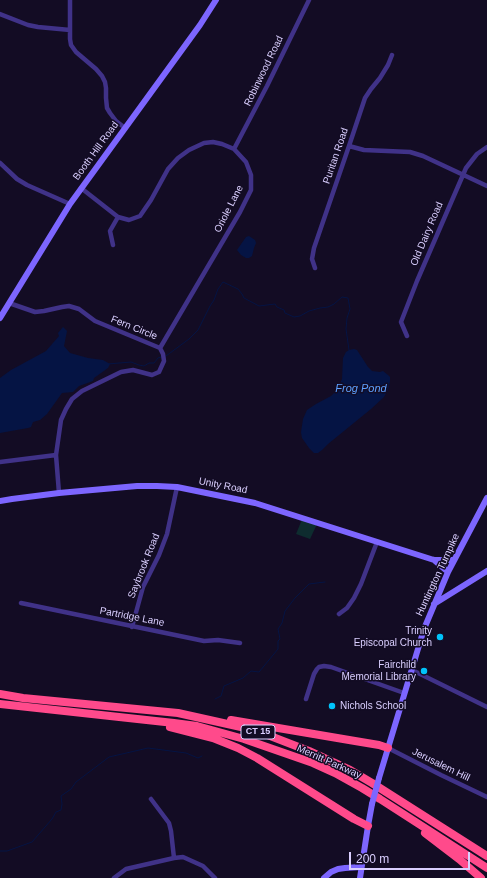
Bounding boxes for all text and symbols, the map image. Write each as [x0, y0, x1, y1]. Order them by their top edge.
street label: Robinwood Road [242, 34, 286, 108]
street label: Booth Hill Road [71, 119, 121, 183]
street label: Puritan Road [321, 126, 351, 186]
street label: Oriole Lane [212, 183, 246, 235]
street label: Old Dairy Road [408, 200, 446, 268]
street label: Fern Circle [109, 313, 159, 343]
water label: Frog Pond [335, 382, 387, 396]
street label: Unity Road [198, 475, 248, 497]
street label: Saybrook Road [126, 532, 162, 600]
street label: Huntington Turnpike [414, 532, 462, 618]
street label: Partridge Lane [99, 605, 165, 629]
place label: Trinity Episcopal Church [354, 625, 432, 648]
marker: Trinity Episcopal Church [435, 632, 445, 642]
place label: Fairchild Memorial Library [342, 659, 416, 682]
marker: Fairchild Memorial Library [419, 666, 429, 676]
place label: Nichols School [340, 700, 406, 712]
marker: Nichols School [327, 701, 337, 711]
road number: CT 15 [241, 725, 275, 739]
street label: Merritt Parkway [295, 742, 363, 782]
street label: Jerusalem Hill [410, 746, 472, 784]
scale bar [351, 844, 472, 870]
text: 200 m [356, 852, 389, 866]

